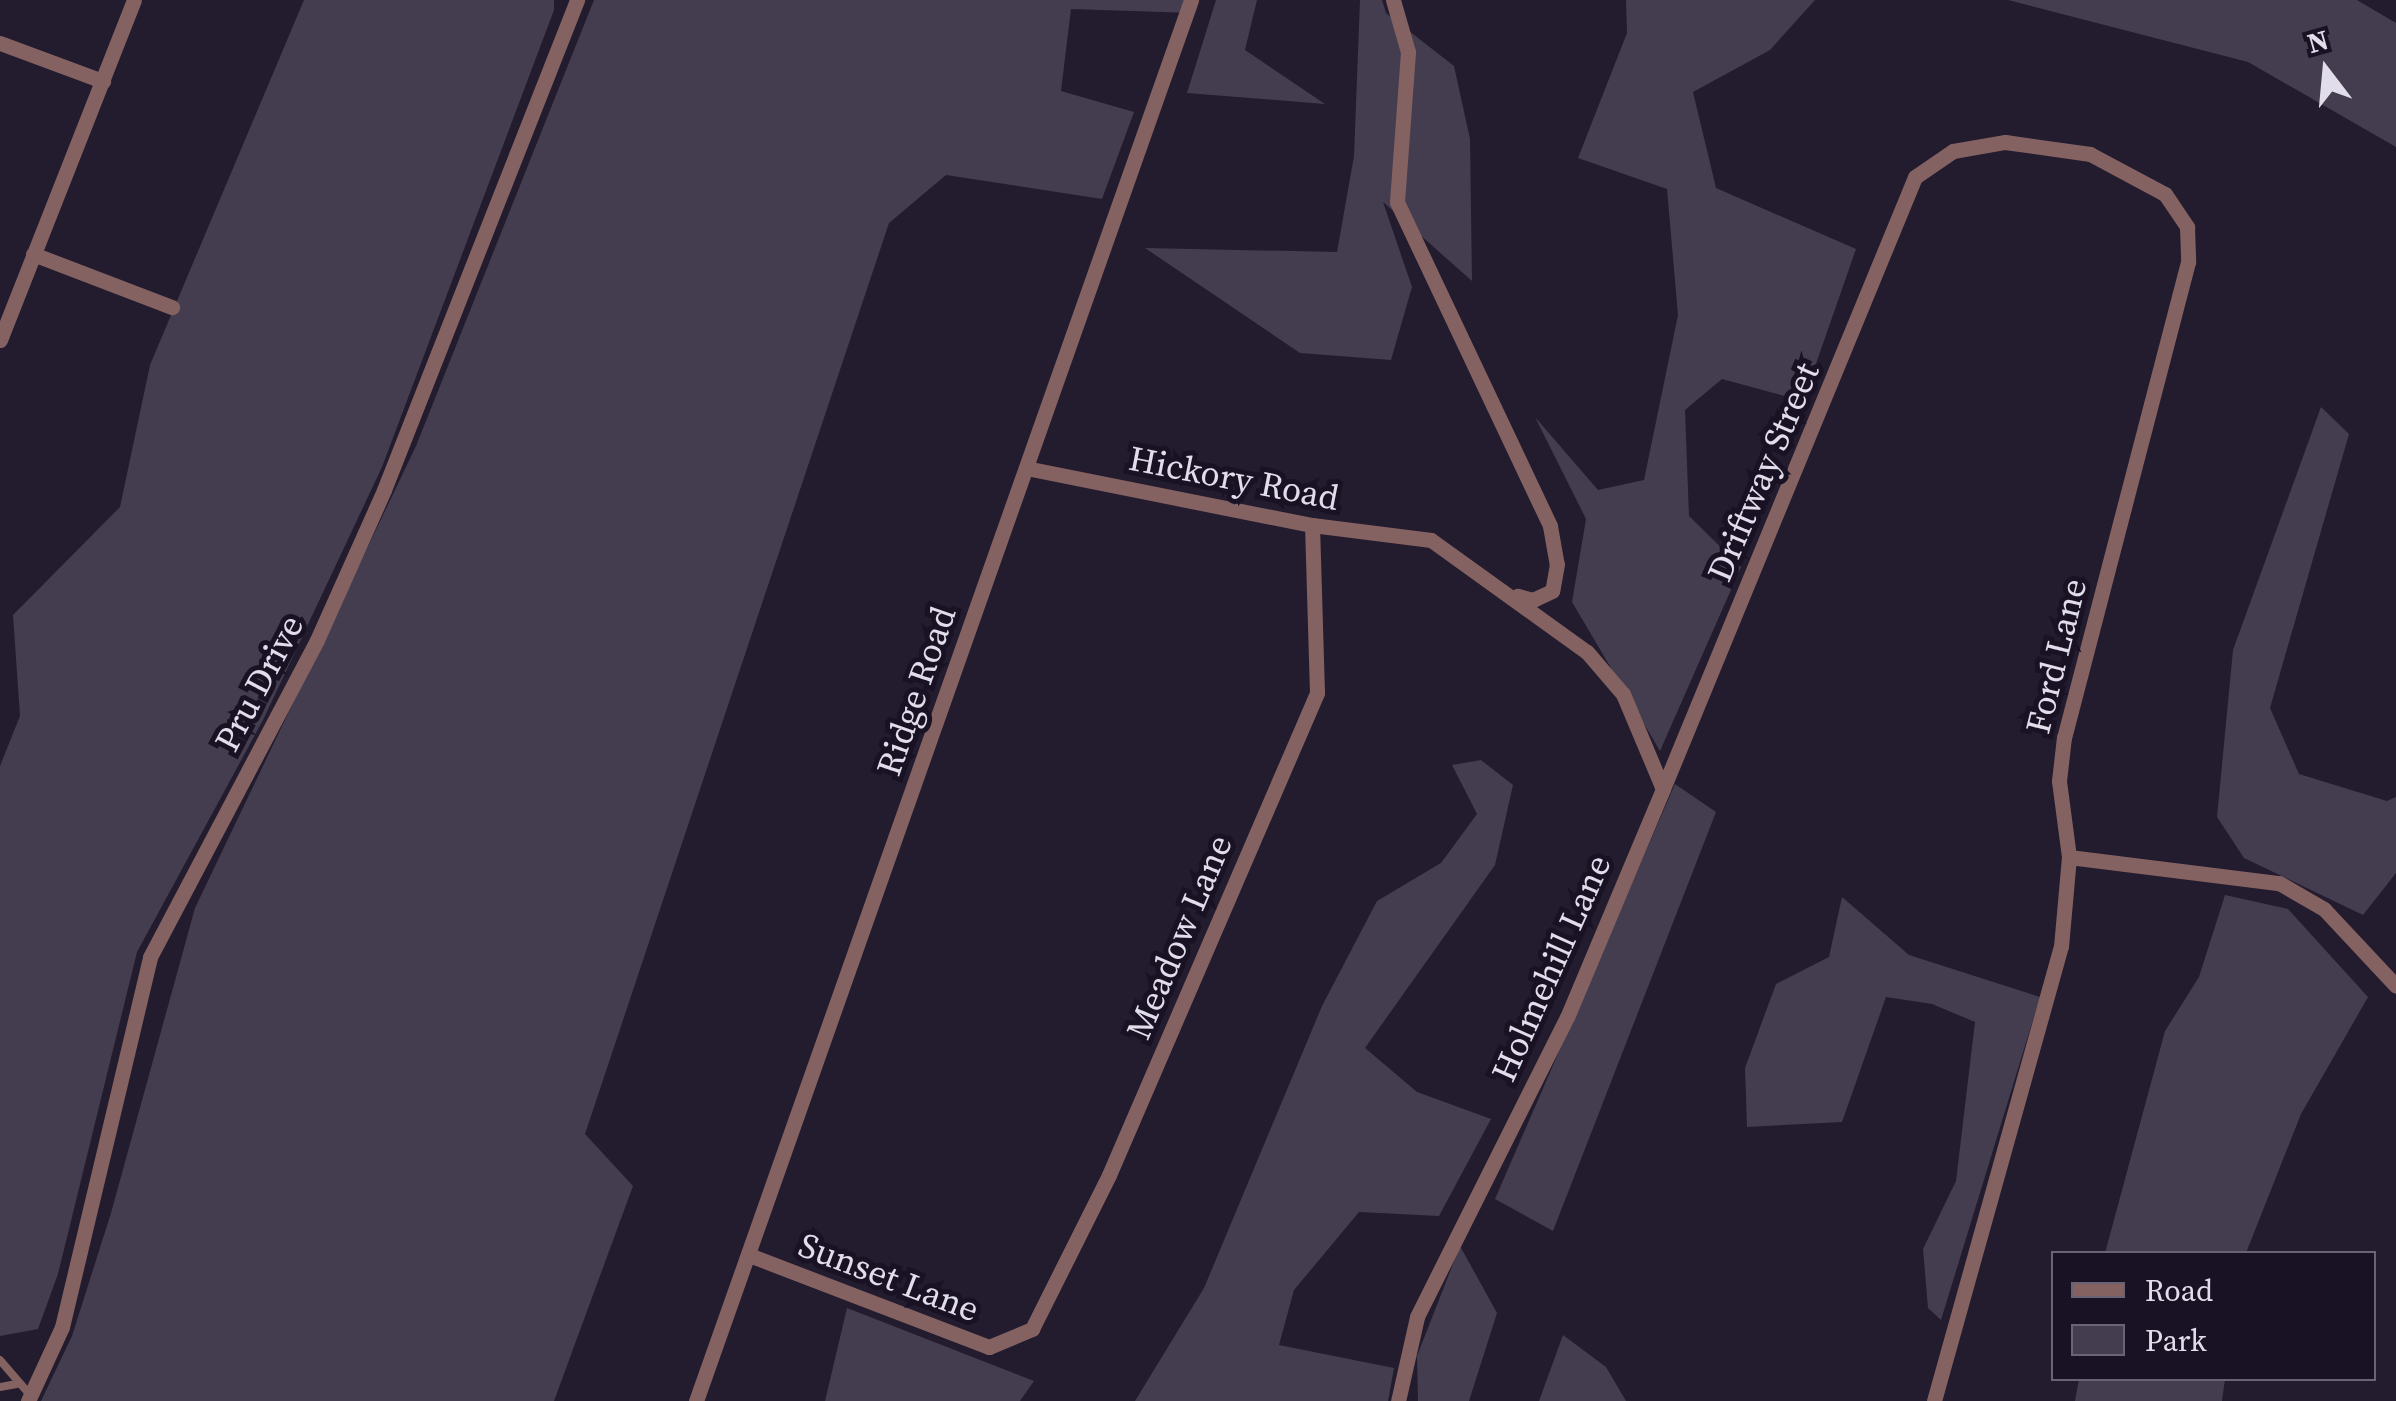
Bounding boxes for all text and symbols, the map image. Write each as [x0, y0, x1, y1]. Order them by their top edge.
north arrow [2276, 20, 2376, 120]
text: N [2303, 20, 2333, 62]
street label: Driftway Street [1698, 356, 1828, 588]
street label: Hickory Road [1125, 437, 1343, 519]
street label: Ford Lane [2017, 574, 2095, 738]
street label: Ridge Road [868, 601, 964, 781]
street label: Pru Drive [206, 608, 312, 758]
street label: Meadow Lane [1117, 829, 1241, 1045]
street label: Holmehill Lane [1482, 848, 1620, 1088]
street label: Sunset Lane [793, 1223, 985, 1331]
legend [2051, 1251, 2376, 1381]
text: Road [2145, 1270, 2213, 1311]
text: Park [2145, 1320, 2207, 1361]

